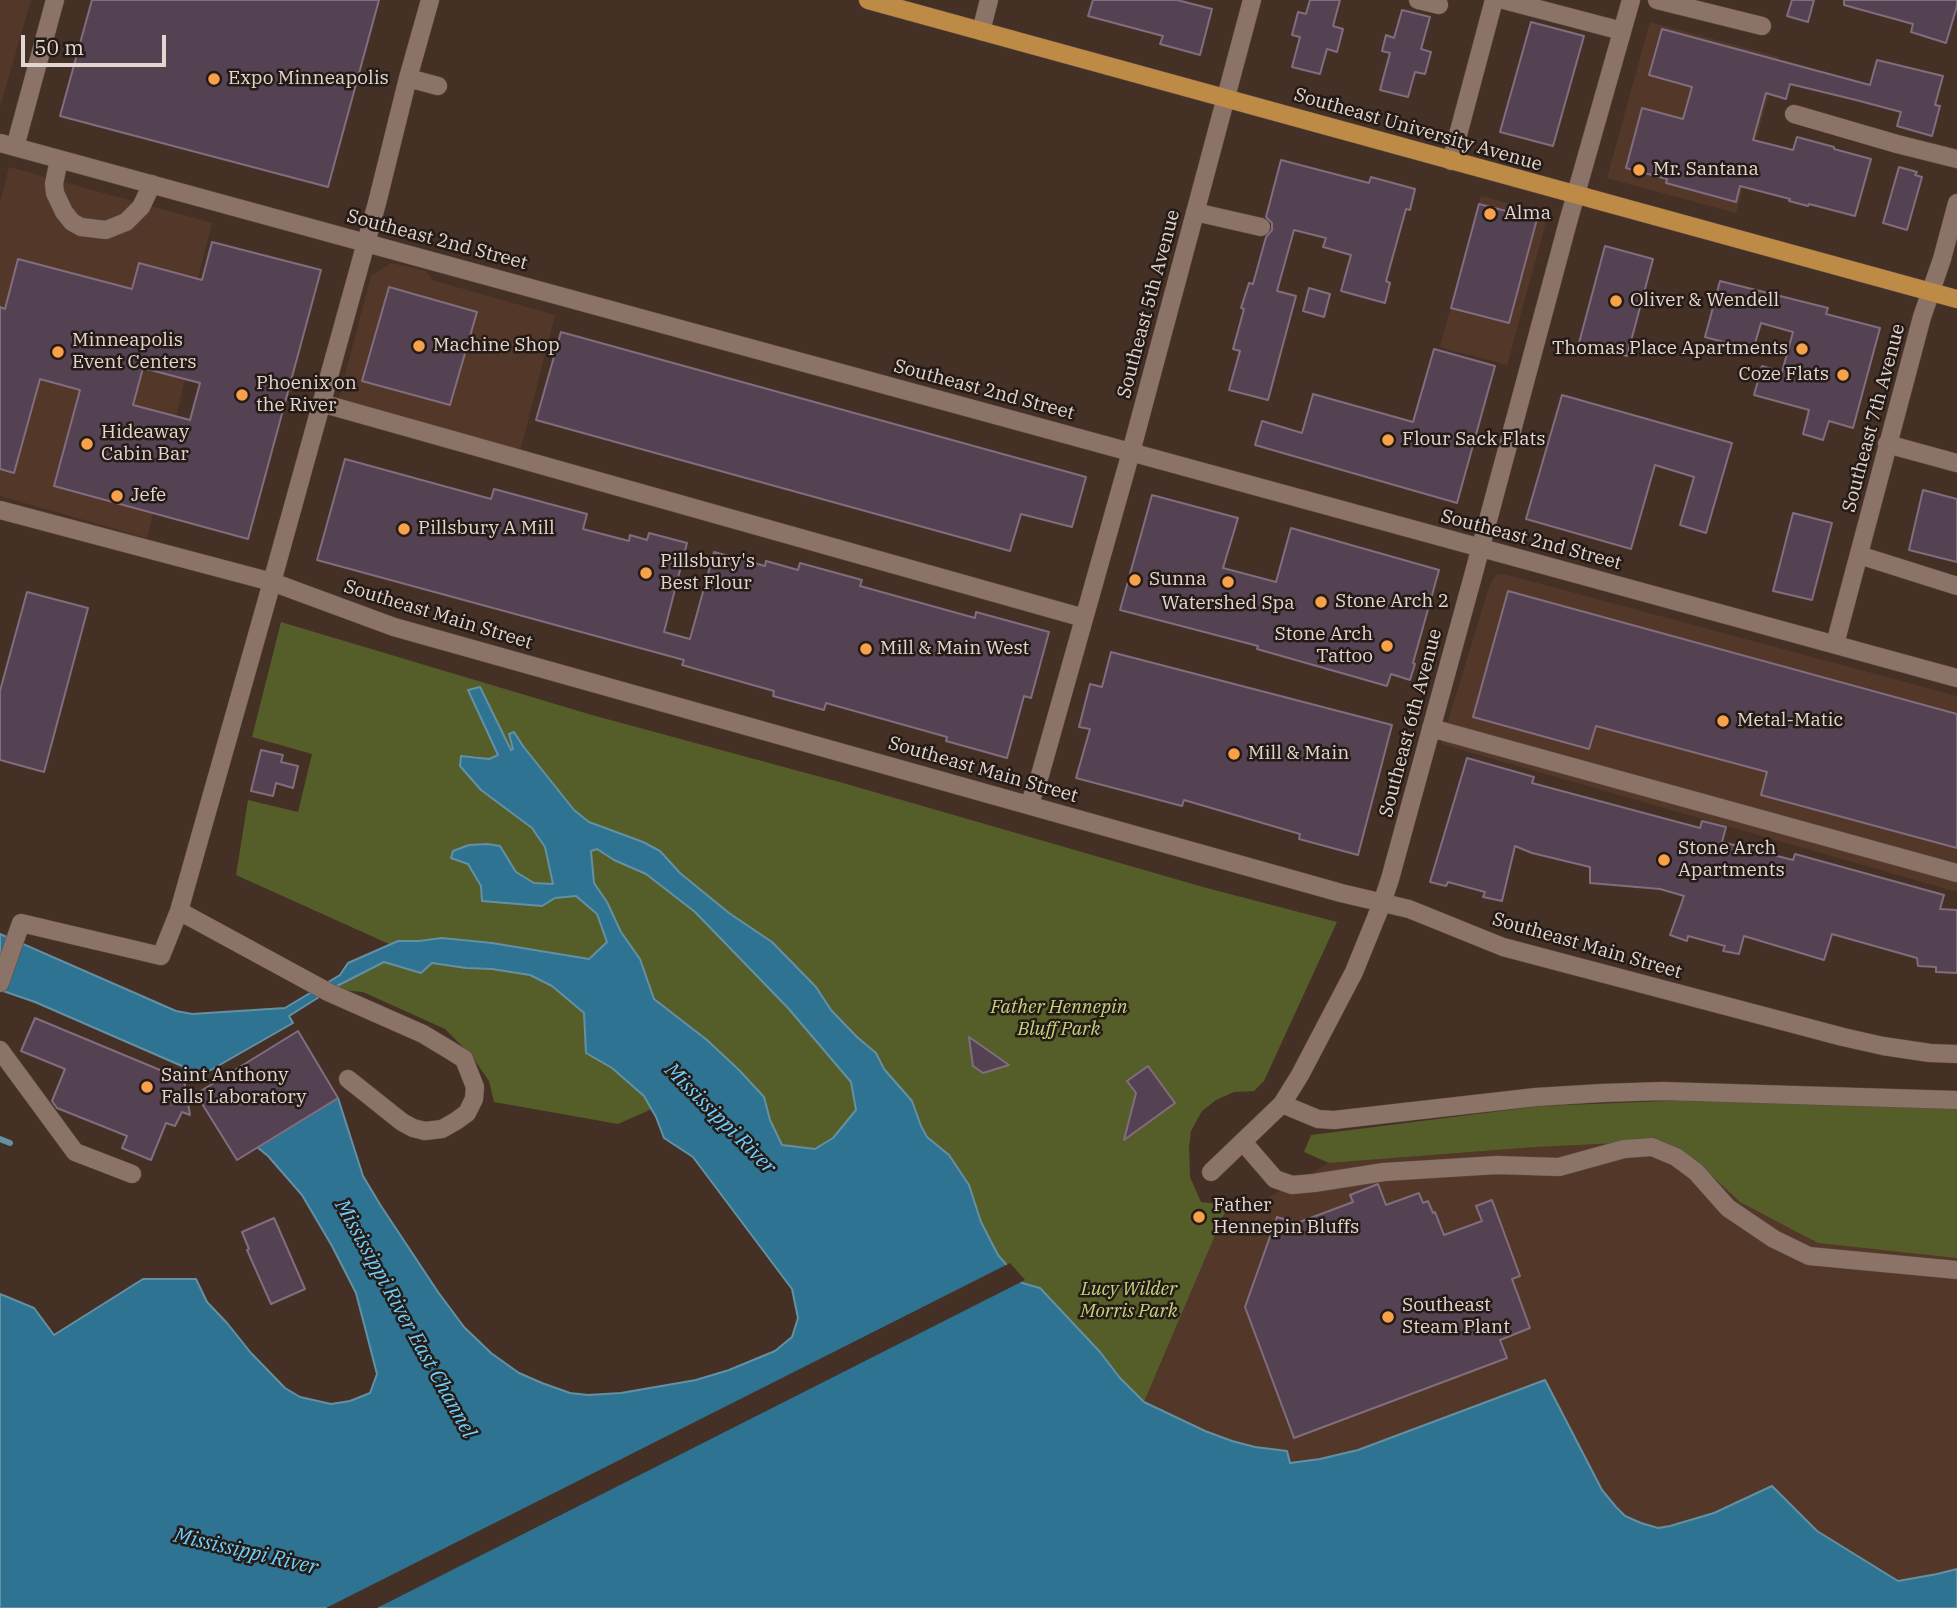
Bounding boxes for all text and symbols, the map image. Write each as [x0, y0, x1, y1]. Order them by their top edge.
scale bar [24, 21, 170, 65]
text: 50 m [34, 33, 84, 61]
place label: Expo Minneapolis [228, 68, 389, 90]
marker: Expo Minneapolis [206, 71, 222, 87]
street label: Southeast University Avenue [1291, 84, 1545, 176]
place label: Mr. Santana [1653, 159, 1759, 181]
marker: Mr. Santana [1631, 162, 1647, 178]
place label: Alma [1504, 203, 1551, 225]
street label: Southeast 2nd Street [344, 205, 530, 275]
marker: Alma [1482, 206, 1498, 222]
street label: Southeast 5th Avenue [1113, 207, 1185, 401]
place label: Oliver & Wendell [1630, 290, 1779, 312]
marker: Oliver & Wendell [1608, 293, 1624, 309]
street label: Southeast 7th Avenue [1838, 321, 1910, 515]
place label: Minneapolis Event Centers [72, 330, 197, 374]
place label: Machine Shop [433, 335, 560, 357]
marker: Machine Shop [411, 338, 427, 354]
place label: Thomas Place Apartments [1552, 338, 1788, 360]
marker: Thomas Place Apartments [1794, 341, 1810, 357]
marker: Minneapolis Event Centers [50, 344, 66, 360]
street label: Southeast 2nd Street [891, 355, 1077, 425]
place label: Coze Flats [1739, 364, 1829, 386]
marker: Coze Flats [1835, 367, 1851, 383]
place label: Phoenix on the River [256, 373, 357, 417]
marker: Phoenix on the River [234, 387, 250, 403]
place label: Hideaway Cabin Bar [101, 422, 189, 466]
place label: Flour Sack Flats [1402, 429, 1546, 451]
marker: Flour Sack Flats [1380, 432, 1396, 448]
marker: Hideaway Cabin Bar [79, 436, 95, 452]
place label: Jefe [131, 485, 166, 507]
marker: Jefe [109, 488, 125, 504]
street label: Southeast 2nd Street [1438, 505, 1624, 575]
place label: Pillsbury A Mill [418, 518, 555, 540]
marker: Pillsbury A Mill [396, 521, 412, 537]
place label: Pillsbury's Best Flour [660, 551, 755, 595]
marker: Pillsbury's Best Flour [638, 565, 654, 581]
place label: Sunna [1149, 569, 1207, 591]
marker: Sunna [1127, 572, 1143, 588]
marker: Watershed Spa [1220, 574, 1236, 590]
street label: Southeast Main Street [341, 575, 535, 655]
place label: Stone Arch 2 [1335, 591, 1449, 613]
place label: Watershed Spa [1161, 593, 1295, 615]
marker: Stone Arch 2 [1313, 594, 1329, 610]
place label: Stone Arch Tattoo [1275, 624, 1373, 668]
street label: Southeast 6th Avenue [1375, 626, 1447, 820]
place label: Mill & Main West [880, 638, 1029, 660]
marker: Stone Arch Tattoo [1379, 638, 1395, 654]
marker: Mill & Main West [858, 641, 874, 657]
place label: Metal-Matic [1737, 710, 1843, 732]
marker: Metal-Matic [1715, 713, 1731, 729]
street label: Southeast Main Street [886, 732, 1080, 808]
place label: Mill & Main [1248, 743, 1349, 765]
marker: Mill & Main [1226, 746, 1242, 762]
place label: Stone Arch Apartments [1678, 838, 1785, 882]
marker: Stone Arch Apartments [1656, 852, 1672, 868]
street label: Southeast Main Street [1490, 908, 1684, 984]
park label: Father Hennepin Bluff Park [990, 997, 1128, 1041]
water label: Mississippi River [659, 1058, 781, 1180]
place label: Saint Anthony Falls Laboratory [161, 1065, 306, 1109]
marker: Saint Anthony Falls Laboratory [139, 1079, 155, 1095]
water label: Mississippi River East Channel [329, 1195, 481, 1443]
place label: Father Hennepin Bluffs [1213, 1195, 1359, 1239]
marker: Father Hennepin Bluffs [1191, 1209, 1207, 1225]
park label: Lucy Wilder Morris Park [1080, 1279, 1178, 1323]
place label: Southeast Steam Plant [1402, 1295, 1510, 1339]
marker: Southeast Steam Plant [1380, 1309, 1396, 1325]
water label: Mississippi River [172, 1523, 320, 1581]

